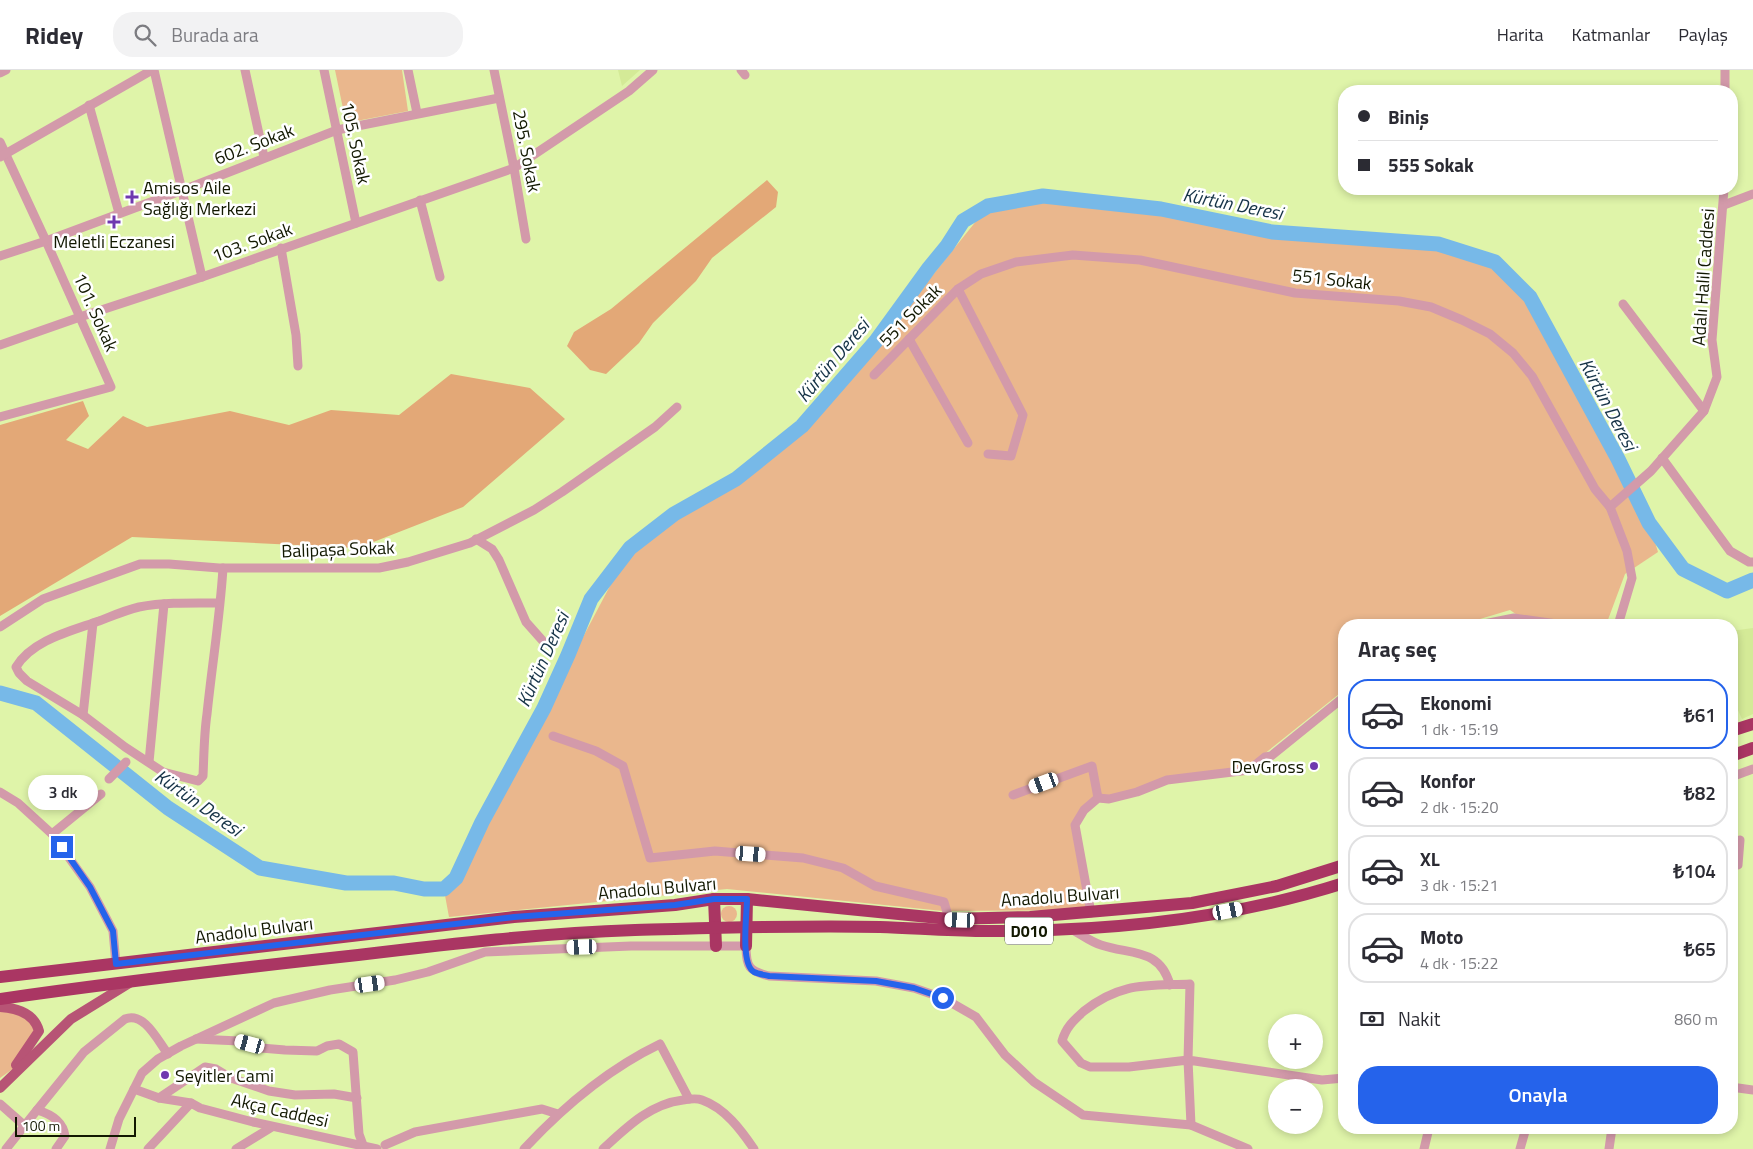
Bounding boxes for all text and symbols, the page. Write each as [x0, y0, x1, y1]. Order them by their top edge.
search box [113, 12, 463, 57]
text: Ridey [25, 17, 83, 53]
text: Burada ara [171, 20, 259, 49]
icon: search [131, 21, 159, 49]
text: Harita [1497, 21, 1544, 48]
text: Katmanlar [1572, 21, 1650, 48]
text: Paylaş [1678, 21, 1728, 48]
street label: 105. Sokak [334, 99, 378, 187]
text: Biniş [1388, 102, 1429, 131]
street label: 295. Sokak [506, 107, 548, 195]
street label: 602. Sokak [210, 116, 298, 172]
text: 555 Sokak [1388, 150, 1474, 179]
place label: Amisos Aile Sağlığı Merkezi [143, 174, 256, 222]
water label: Kürtün Deresi [1181, 179, 1287, 227]
marker: Amisos Aile Sağlığı Merkezi [125, 190, 139, 204]
street label: Adalı Halil Caddesi [1685, 207, 1721, 347]
street label: 103. Sokak [208, 215, 296, 269]
marker: Meletli Eczanesi [108, 216, 120, 228]
place label: Meletli Eczanesi [53, 228, 175, 255]
street label: 551 Sokak [1291, 261, 1373, 297]
street label: 101. Sokak [67, 268, 125, 356]
street label: 551 Sokak [872, 277, 948, 353]
water label: Kürtün Deresi [788, 310, 877, 408]
water label: Kürtün Deresi [1572, 353, 1647, 457]
street label: Balipaşa Sokak [281, 534, 396, 564]
water label: Kürtün Deresi [508, 605, 577, 711]
text: Araç seç [1358, 632, 1437, 666]
text: Ekonomi [1420, 688, 1492, 717]
icon: car [1360, 692, 1405, 737]
text: ₺61 [1684, 700, 1716, 729]
text: 1 dk · 15:19 [1420, 717, 1498, 741]
place label: DevGross [1231, 753, 1304, 780]
marker: DevGross [1308, 760, 1320, 772]
water label: Kürtün Deresi [149, 761, 250, 844]
text: Konfor [1420, 766, 1475, 795]
icon: car [1360, 770, 1405, 815]
car [1027, 771, 1060, 795]
callout: 3 dk [27, 774, 97, 810]
text: ₺82 [1684, 778, 1716, 807]
text: 3 dk [48, 780, 78, 804]
text: 2 dk · 15:20 [1420, 795, 1498, 819]
route end [51, 836, 73, 858]
text: XL [1420, 844, 1440, 873]
car [735, 845, 766, 863]
icon: car [1360, 848, 1405, 893]
text: ₺104 [1673, 856, 1716, 885]
street label: Anadolu Bulvarı [597, 869, 717, 907]
text: 3 dk · 15:21 [1420, 873, 1498, 897]
street label: Anadolu Bulvarı [1000, 878, 1120, 914]
car [1211, 901, 1244, 921]
street label: Anadolu Bulvarı [193, 909, 315, 951]
car [944, 912, 975, 928]
road number: D010 [1005, 918, 1053, 944]
text: Moto [1420, 922, 1463, 951]
icon: car [1360, 926, 1405, 971]
text: ₺65 [1684, 934, 1716, 963]
car [566, 939, 597, 955]
text: 4 dk · 15:22 [1420, 951, 1498, 975]
car [354, 974, 385, 994]
route start [932, 987, 954, 1009]
text: Nakit [1398, 1004, 1440, 1033]
icon: cash [1358, 1005, 1386, 1033]
text: 860 m [1674, 1007, 1718, 1031]
map controls [1268, 1014, 1323, 1134]
button: + [1268, 1014, 1323, 1069]
car [233, 1033, 266, 1055]
place label: Seyitler Cami [175, 1062, 274, 1089]
button: Onayla [1358, 1066, 1718, 1124]
marker: Seyitler Cami [159, 1069, 171, 1081]
button: − [1268, 1079, 1323, 1134]
street label: Akça Caddesi [229, 1086, 331, 1134]
scale bar [15, 1114, 136, 1137]
text: 100 m [22, 1115, 60, 1136]

